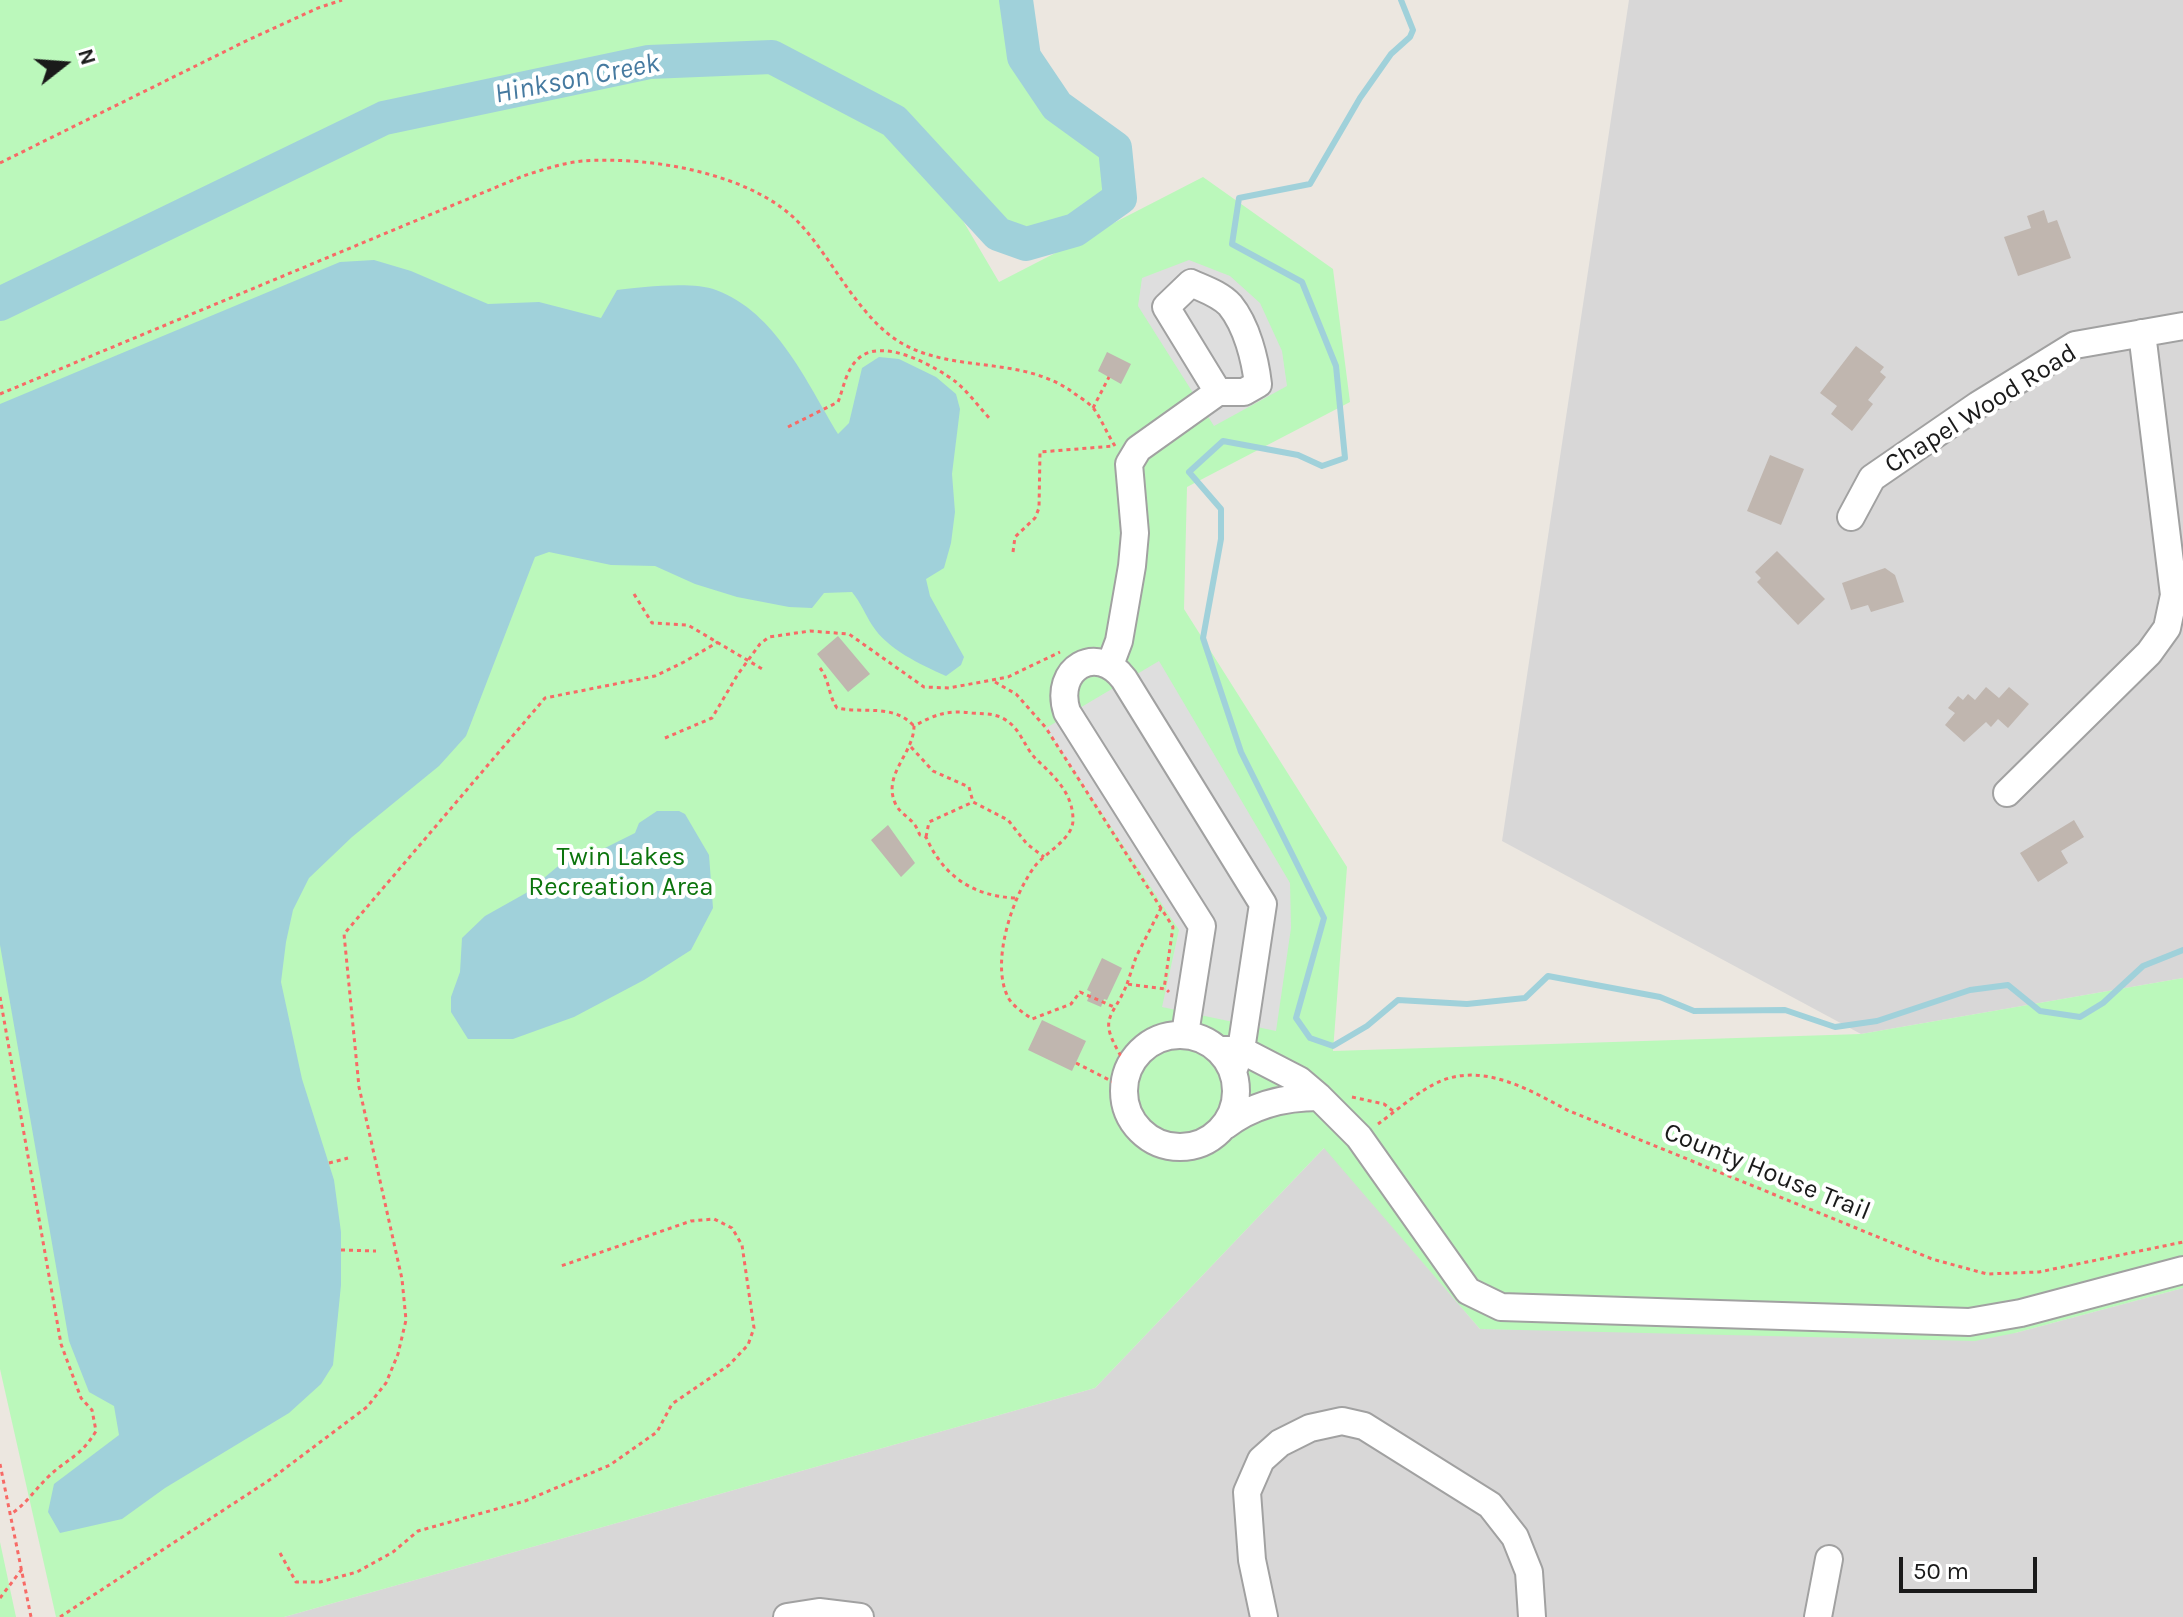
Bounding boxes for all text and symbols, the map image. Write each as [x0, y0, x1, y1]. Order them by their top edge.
north arrow [24, 24, 104, 104]
text: N [72, 46, 102, 68]
water label: Hinkson Creek [492, 47, 662, 111]
street label: Chapel Wood Road [1879, 337, 2083, 481]
park label: Twin Lakes Recreation Area [528, 842, 714, 904]
street label: County House Trail [1659, 1116, 1875, 1228]
scale bar [1903, 1541, 2041, 1591]
text: 50 m [1913, 1557, 1969, 1585]

